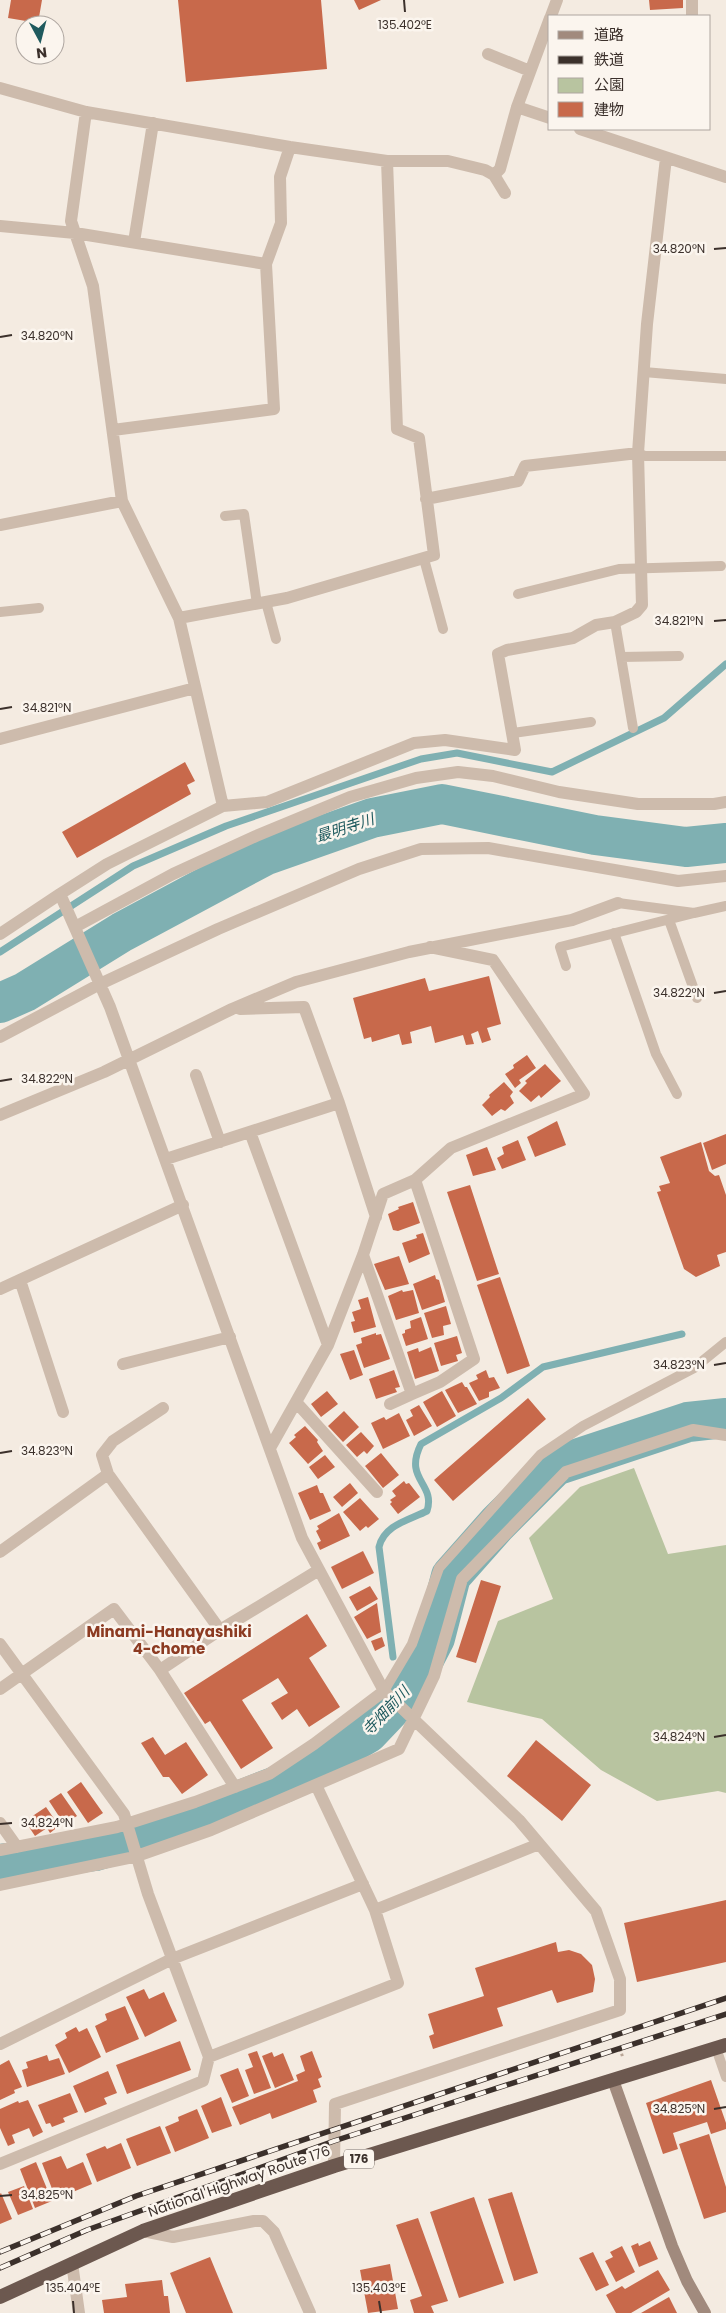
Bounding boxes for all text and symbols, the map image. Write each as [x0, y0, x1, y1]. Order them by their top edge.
north arrow [15, 15, 65, 65]
legend [548, 15, 711, 130]
text: 135.402°E [378, 16, 432, 33]
text: 道路 [594, 24, 624, 45]
text: N [35, 42, 48, 63]
text: 鉄道 [594, 49, 624, 70]
text: 公園 [594, 74, 624, 95]
text: 建物 [594, 99, 624, 120]
text: 34.820°N [653, 240, 705, 257]
text: 34.820°N [21, 327, 73, 344]
text: 34.821°N [655, 612, 703, 629]
text: 34.821°N [23, 699, 71, 716]
water label: 最明寺川 [313, 808, 379, 847]
text: 34.822°N [653, 984, 705, 1001]
text: 34.822°N [21, 1070, 73, 1087]
text: 34.823°N [653, 1356, 705, 1373]
text: 34.823°N [21, 1442, 73, 1459]
district label: Minami-Hanayashiki 4-chome [86, 1621, 252, 1659]
water label: 寺畑前川 [357, 1680, 415, 1740]
text: 34.824°N [653, 1728, 705, 1745]
text: 34.824°N [21, 1814, 73, 1831]
text: 34.825°N [653, 2100, 705, 2117]
street label: National Highway Route 176 [145, 2140, 333, 2222]
road number: 176 [344, 2150, 374, 2168]
text: 34.825°N [21, 2186, 73, 2203]
text: 135.404°E [46, 2279, 100, 2296]
text: 135.403°E [352, 2279, 406, 2296]

